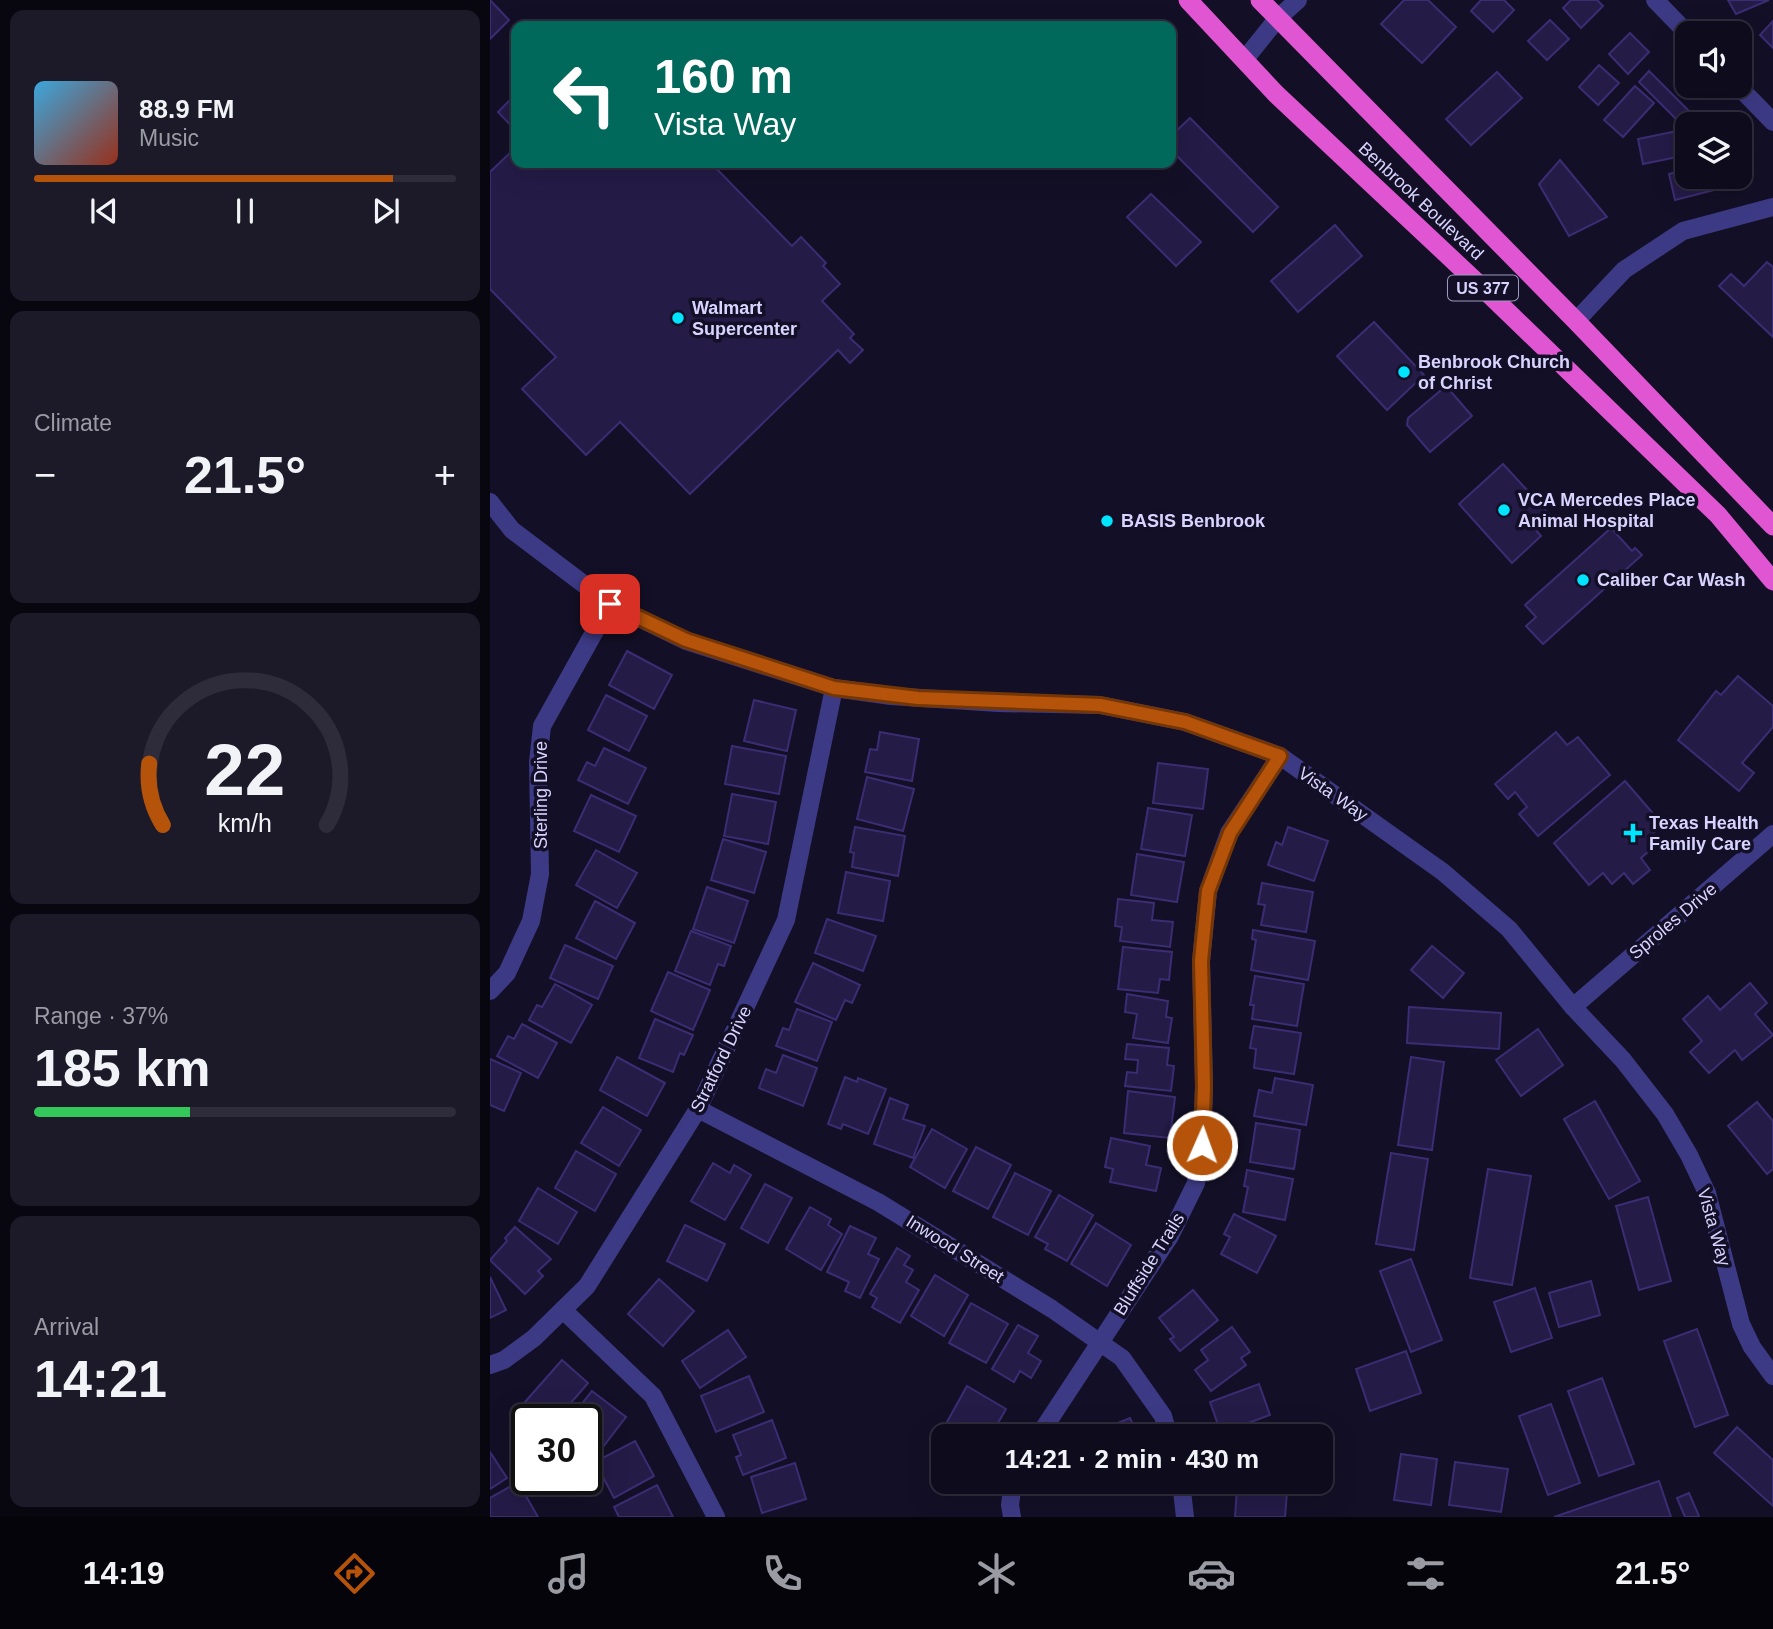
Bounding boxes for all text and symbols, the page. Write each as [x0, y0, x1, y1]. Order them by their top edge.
map controls [1675, 21, 1752, 189]
button: sound [1675, 21, 1752, 98]
icon: left [539, 49, 630, 140]
text: 160 m [654, 49, 793, 103]
text: 88.9 FM [139, 94, 234, 124]
text: Vista Way [654, 106, 796, 142]
button: layers [1675, 112, 1752, 189]
text: Music [139, 125, 199, 151]
street label: Benbrook Boulevard [1355, 138, 1487, 264]
icon: previous [85, 192, 123, 230]
icon: pause [226, 192, 264, 230]
icon: next [367, 192, 405, 230]
road number: US 377 [1448, 276, 1518, 300]
place label: Walmart Supercenter [692, 298, 797, 339]
marker: Walmart Supercenter [670, 310, 686, 326]
place label: Benbrook Church of Christ [1418, 352, 1570, 393]
marker: Benbrook Church of Christ [1396, 364, 1412, 380]
text: Climate [34, 410, 112, 436]
text: 21.5° [184, 446, 306, 504]
text: − [34, 454, 56, 496]
text: + [434, 454, 456, 496]
place label: VCA Mercedes Place Animal Hospital [1518, 490, 1695, 531]
marker: VCA Mercedes Place Animal Hospital [1496, 502, 1512, 518]
place label: BASIS Benbrook [1121, 511, 1266, 531]
marker: BASIS Benbrook [1099, 513, 1115, 529]
place label: Caliber Car Wash [1597, 570, 1745, 590]
marker: Caliber Car Wash [1575, 572, 1591, 588]
pin [580, 574, 640, 634]
icon: arrive [591, 585, 629, 623]
text: 22 [205, 729, 285, 810]
street label: Sterling Drive [531, 741, 551, 849]
street label: Vista Way [1294, 763, 1372, 825]
text: km/h [218, 808, 272, 836]
place label: Texas Health Family Care [1649, 813, 1759, 854]
marker: Texas Health Family Care [1623, 823, 1643, 843]
street label: Sproles Drive [1625, 879, 1721, 963]
street label: Stratford Drive [687, 1002, 755, 1116]
text: Range · 37% [34, 1003, 168, 1029]
text: 185 km [34, 1039, 210, 1097]
position arrow [1165, 1108, 1239, 1182]
street label: Vista Way [1693, 1186, 1735, 1268]
street label: Bluffside Trails [1110, 1209, 1188, 1319]
street label: Inwood Street [903, 1211, 1007, 1287]
text: Arrival [34, 1314, 99, 1340]
text: 14:21 [34, 1350, 167, 1408]
speed limit sign: 30 [511, 1404, 602, 1495]
text: 14:21 · 2 min · 430 m [1005, 1444, 1259, 1474]
icon: directions [330, 1549, 379, 1598]
icon: music [544, 1549, 593, 1598]
icon: phone [758, 1549, 807, 1598]
icon: climate [972, 1549, 1021, 1598]
icon: car [1187, 1549, 1236, 1598]
icon: filters [1401, 1549, 1450, 1598]
text: 14:19 [83, 1555, 164, 1591]
text: 21.5° [1615, 1555, 1690, 1591]

